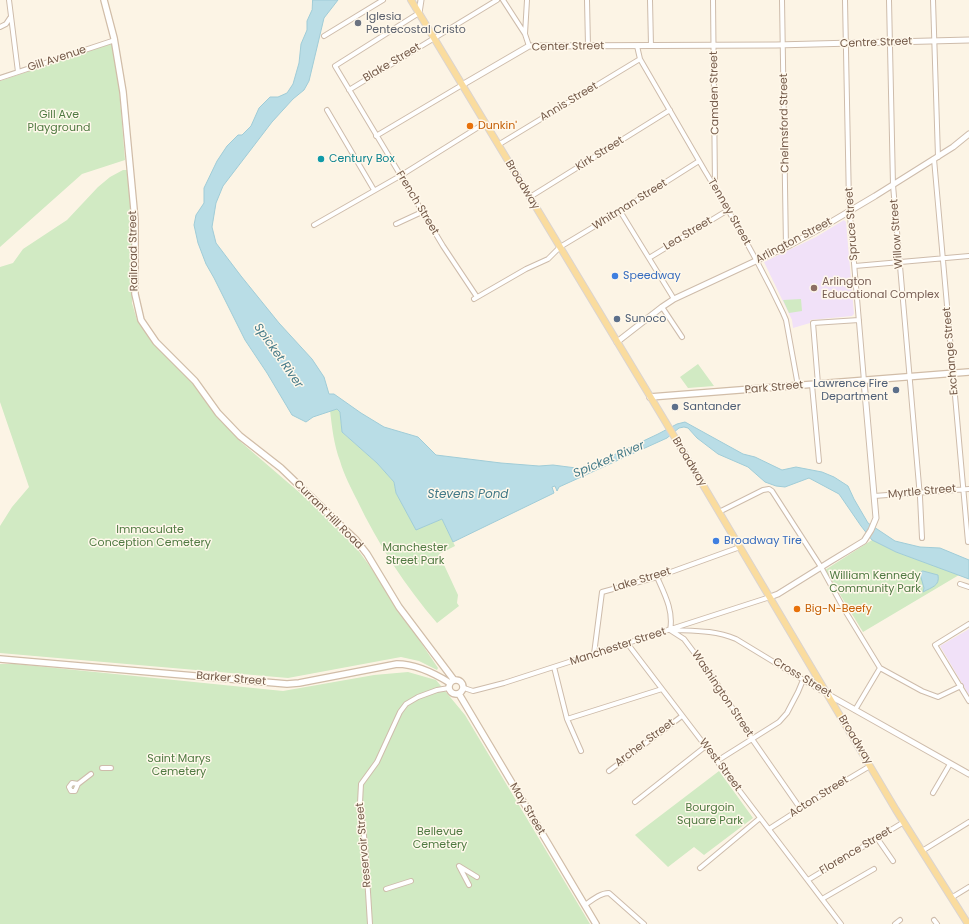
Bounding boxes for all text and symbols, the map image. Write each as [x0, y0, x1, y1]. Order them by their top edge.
place label: Iglesia Pentecostal Cristo [366, 10, 466, 36]
marker: Iglesia Pentecostal Cristo [353, 18, 363, 28]
street label: Centre Street [840, 35, 912, 51]
street label: Center Street [532, 40, 604, 54]
street label: Blake Street [361, 41, 423, 85]
street label: Gill Avenue [26, 43, 88, 75]
street label: Camden Street [708, 51, 722, 135]
street label: Chelmsford Street [778, 73, 792, 173]
street label: Annis Street [538, 80, 600, 124]
park label: Gill Ave Playground [28, 108, 90, 134]
place label: Dunkin' [478, 119, 517, 133]
marker: Dunkin' [465, 121, 475, 131]
street label: Kirk Street [574, 134, 626, 174]
place label: Century Box [329, 152, 395, 166]
marker: Century Box [316, 154, 326, 164]
street label: Broadway [502, 158, 542, 212]
street label: French Street [393, 169, 441, 237]
street label: Tenney Street [705, 176, 753, 248]
street label: Whitman Street [590, 177, 670, 233]
street label: Spruce Street [843, 187, 861, 261]
street label: Willow Street [888, 199, 906, 269]
street label: Railroad Street [127, 211, 141, 291]
street label: Lea Street [661, 214, 715, 254]
street label: Arlington Street [754, 215, 834, 267]
place label: Speedway [623, 269, 681, 283]
marker: Speedway [610, 271, 620, 281]
place label: Arlington Educational Complex [822, 275, 939, 301]
marker: Arlington Educational Complex [809, 283, 819, 293]
street label: Exchange Street [941, 306, 961, 396]
place label: Sunoco [625, 312, 666, 326]
marker: Sunoco [612, 314, 622, 324]
water label: Spicket River [250, 321, 306, 391]
place label: Lawrence Fire Department [813, 377, 888, 403]
street label: Park Street [744, 379, 804, 397]
marker: Lawrence Fire Department [891, 385, 901, 395]
place label: Santander [683, 400, 741, 414]
marker: Santander [670, 402, 680, 412]
street label: Broadway [669, 435, 709, 489]
water label: Spicket River [571, 439, 647, 481]
street label: Currant Hill Road [291, 478, 365, 552]
street label: Myrtle Street [887, 482, 957, 502]
water label: Stevens Pond [428, 488, 508, 502]
park label: Immaculate Conception Cemetery [89, 523, 211, 549]
place label: Broadway Tire [724, 534, 802, 548]
marker: Broadway Tire [711, 536, 721, 546]
park label: Manchester Street Park [382, 541, 448, 567]
street label: Lake Street [611, 565, 673, 595]
park label: William Kennedy Community Park [829, 569, 921, 595]
place label: Big-N-Beefy [805, 602, 872, 616]
marker: Big-N-Beefy [792, 604, 802, 614]
street label: Manchester Street [568, 625, 668, 669]
street label: Washington Street [688, 648, 756, 740]
street label: Cross Street [770, 655, 834, 701]
street label: Barker Street [196, 669, 266, 689]
street label: Broadway [835, 713, 875, 767]
street label: Archer Street [613, 716, 677, 770]
street label: West Street [696, 736, 744, 794]
park label: Saint Marys Cemetery [147, 752, 211, 778]
street label: Acton Street [787, 774, 851, 820]
street label: May Street [506, 781, 548, 837]
park label: Bourgoin Square Park [677, 801, 743, 827]
street label: Reservoir Street [354, 802, 374, 888]
street label: Florence Street [818, 824, 894, 878]
park label: Bellevue Cemetery [413, 825, 467, 851]

